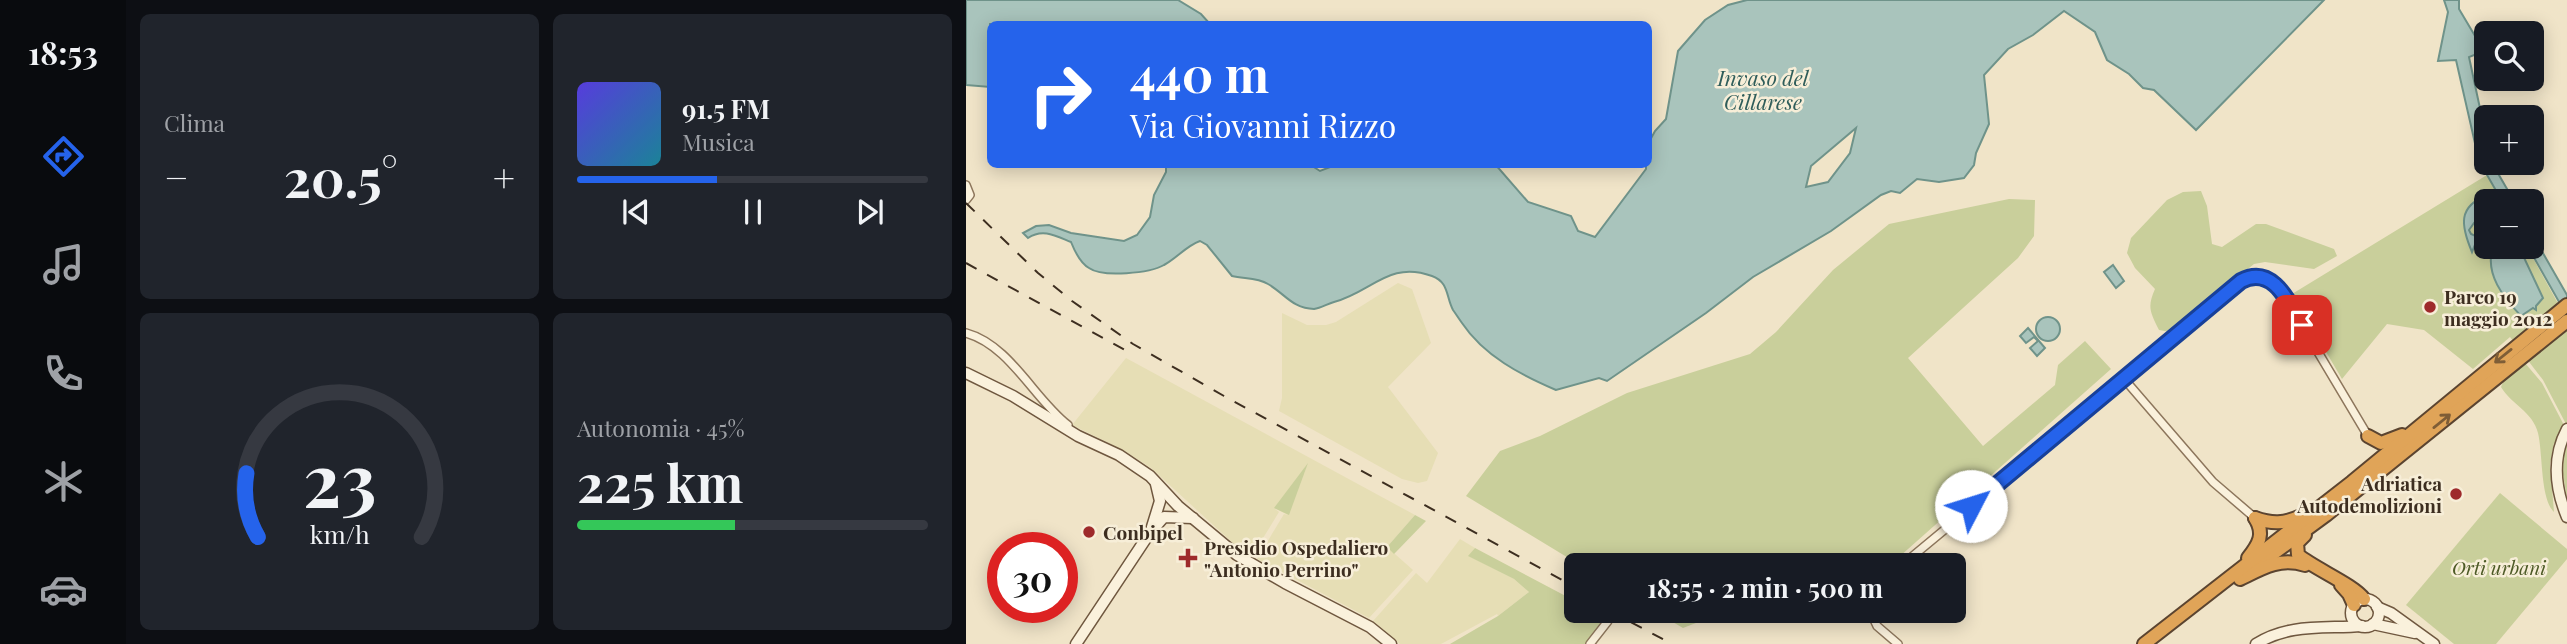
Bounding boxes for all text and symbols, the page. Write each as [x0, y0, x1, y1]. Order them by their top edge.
map controls [2474, 21, 2544, 259]
button: search [2474, 21, 2544, 91]
text: 18:53 [28, 30, 98, 73]
text: 440 m [1130, 40, 1269, 105]
icon: right [1015, 49, 1106, 140]
water label: Invaso del Cillarese [1716, 63, 1810, 115]
text: 91.5 FM [682, 91, 770, 126]
text: Via Giovanni Rizzo [1130, 103, 1396, 146]
button: + [2474, 105, 2544, 175]
text: Clima [164, 107, 225, 138]
text: Musica [682, 126, 755, 157]
icon: directions [39, 132, 88, 181]
text: 20.5° [284, 142, 398, 211]
text: − [164, 151, 189, 202]
text: + [493, 151, 515, 202]
button: − [2474, 189, 2544, 259]
icon: previous [617, 193, 655, 231]
icon: pause [734, 193, 772, 231]
icon: next [851, 193, 889, 231]
icon: music [39, 240, 88, 289]
place label: Parco 19 maggio 2012 [2444, 283, 2553, 331]
pin [2272, 295, 2332, 355]
marker: Parco 19 maggio 2012 [2422, 299, 2438, 315]
icon: arrive [2283, 306, 2321, 344]
one-way arrow [2495, 348, 2513, 364]
icon: phone [39, 349, 88, 398]
text: Autonomia · 45% [577, 412, 745, 443]
one-way arrow [2433, 414, 2451, 429]
text: 23 [303, 429, 376, 526]
text: 225 km [577, 447, 743, 516]
icon: climate [39, 457, 88, 506]
position arrow [1934, 469, 2008, 543]
place label: Adriatica Autodemolizioni [2296, 470, 2442, 518]
marker: Adriatica Autodemolizioni [2448, 486, 2464, 502]
text: km/h [310, 517, 370, 550]
place label: Conbipel [1103, 519, 1183, 545]
marker: Conbipel [1081, 524, 1097, 540]
speed limit sign: 30 [987, 532, 1078, 623]
place label: Presidio Ospedaliero "Antonio Perrino" [1204, 534, 1389, 582]
marker: Presidio Ospedaliero "Antonio Perrino" [1178, 548, 1198, 568]
park label: Orti urbani [2452, 554, 2547, 580]
icon: car [39, 565, 88, 614]
text: 18:55 · 2 min · 500 m [1647, 570, 1883, 605]

